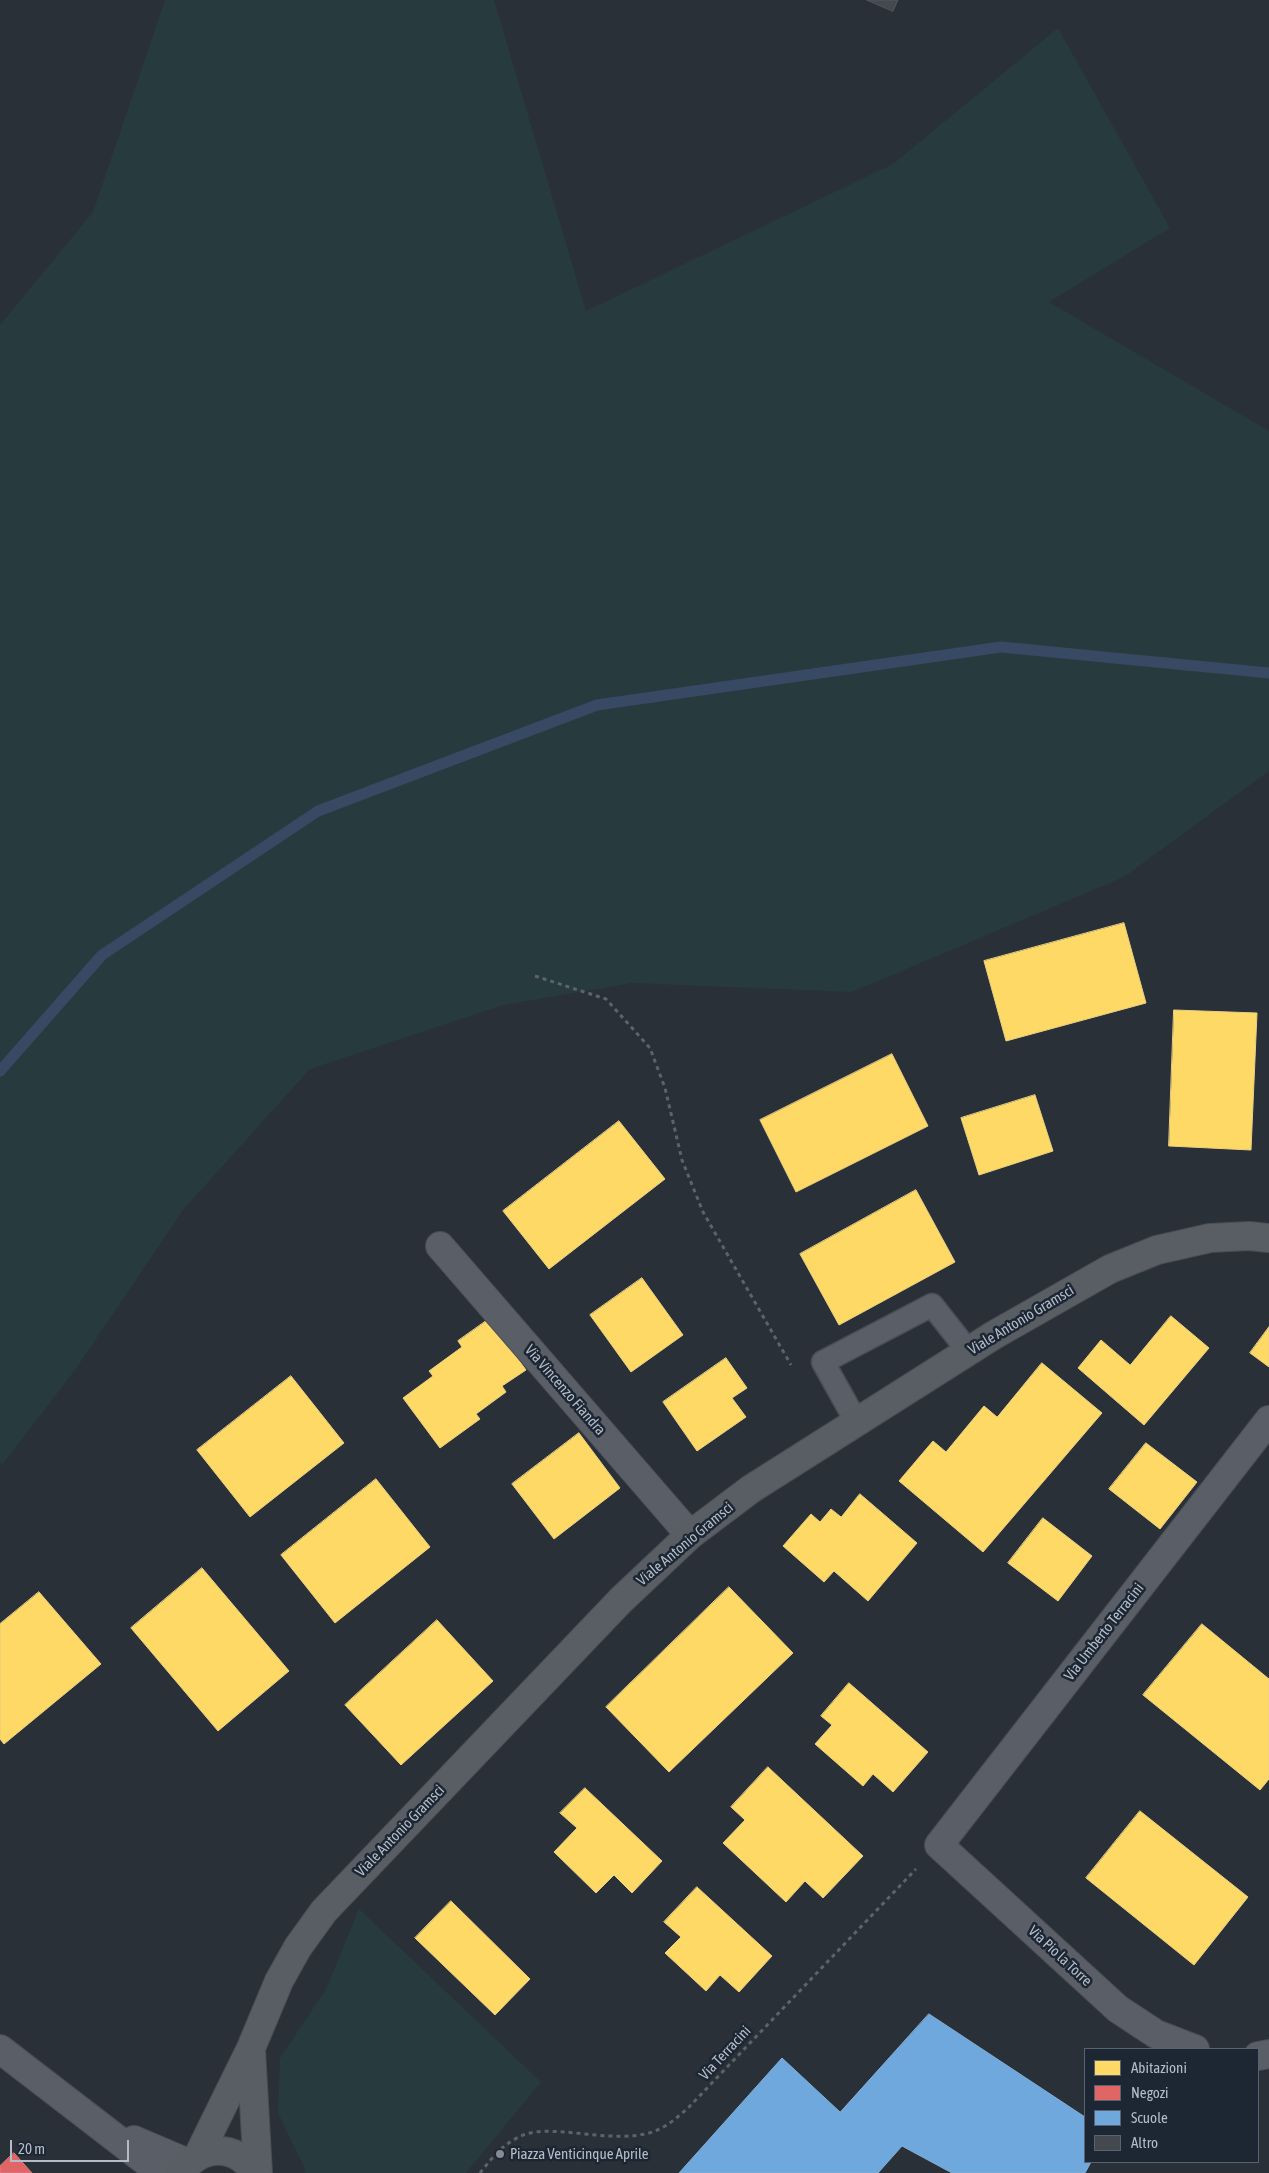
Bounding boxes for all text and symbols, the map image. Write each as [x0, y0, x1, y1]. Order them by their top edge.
street label: Viale Antonio Gramsci [965, 1281, 1077, 1359]
street label: Via Vincenzo Fiandra [521, 1341, 609, 1439]
street label: Viale Antonio Gramsci [633, 1498, 737, 1590]
street label: Via Umberto Terracini [1060, 1580, 1148, 1684]
street label: Viale Antonio Gramsci [352, 1781, 448, 1881]
street label: Via Pio la Torre [1024, 1922, 1096, 1990]
street label: Via Terracini [695, 2022, 755, 2084]
legend [1084, 2048, 1259, 2163]
text: Abitazioni [1131, 2059, 1187, 2076]
text: Negozi [1131, 2084, 1169, 2101]
text: Scuole [1131, 2109, 1168, 2126]
scale bar [12, 2130, 131, 2162]
text: Altro [1131, 2134, 1158, 2151]
text: 20 m [18, 2140, 45, 2157]
place label: Piazza Venticinque Aprile [510, 2145, 649, 2163]
marker: Piazza Venticinque Aprile [494, 2148, 506, 2160]

